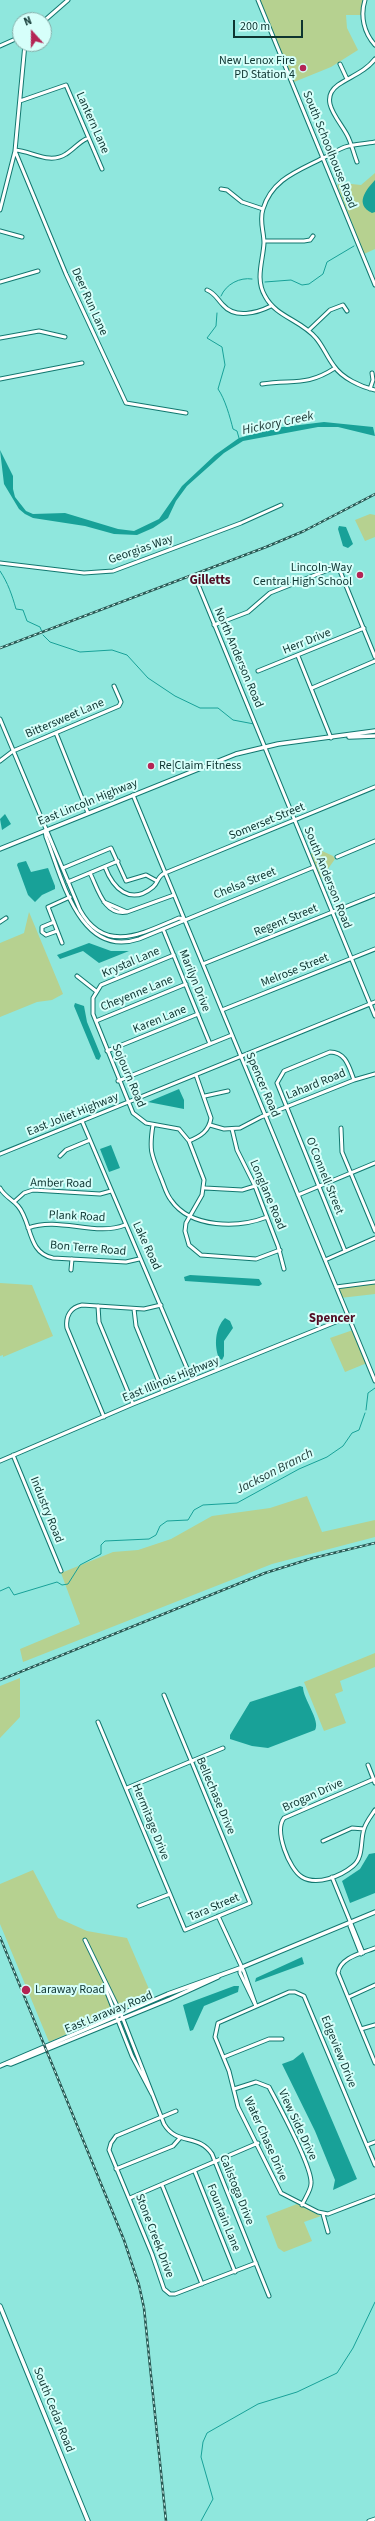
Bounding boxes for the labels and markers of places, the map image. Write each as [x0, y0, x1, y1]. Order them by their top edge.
place label: New Lenox Fire PD Station 4 [219, 54, 295, 82]
marker: New Lenox Fire PD Station 4 [298, 63, 308, 73]
place label: Lincoln-Way Central High School [253, 561, 352, 589]
marker: Lincoln-Way Central High School [355, 570, 365, 580]
place label: Re|Claim Fitness [159, 759, 241, 773]
marker: Re|Claim Fitness [146, 761, 156, 771]
place label: Laraway Road [35, 1983, 105, 1997]
marker: Laraway Road [20, 1984, 32, 1996]

